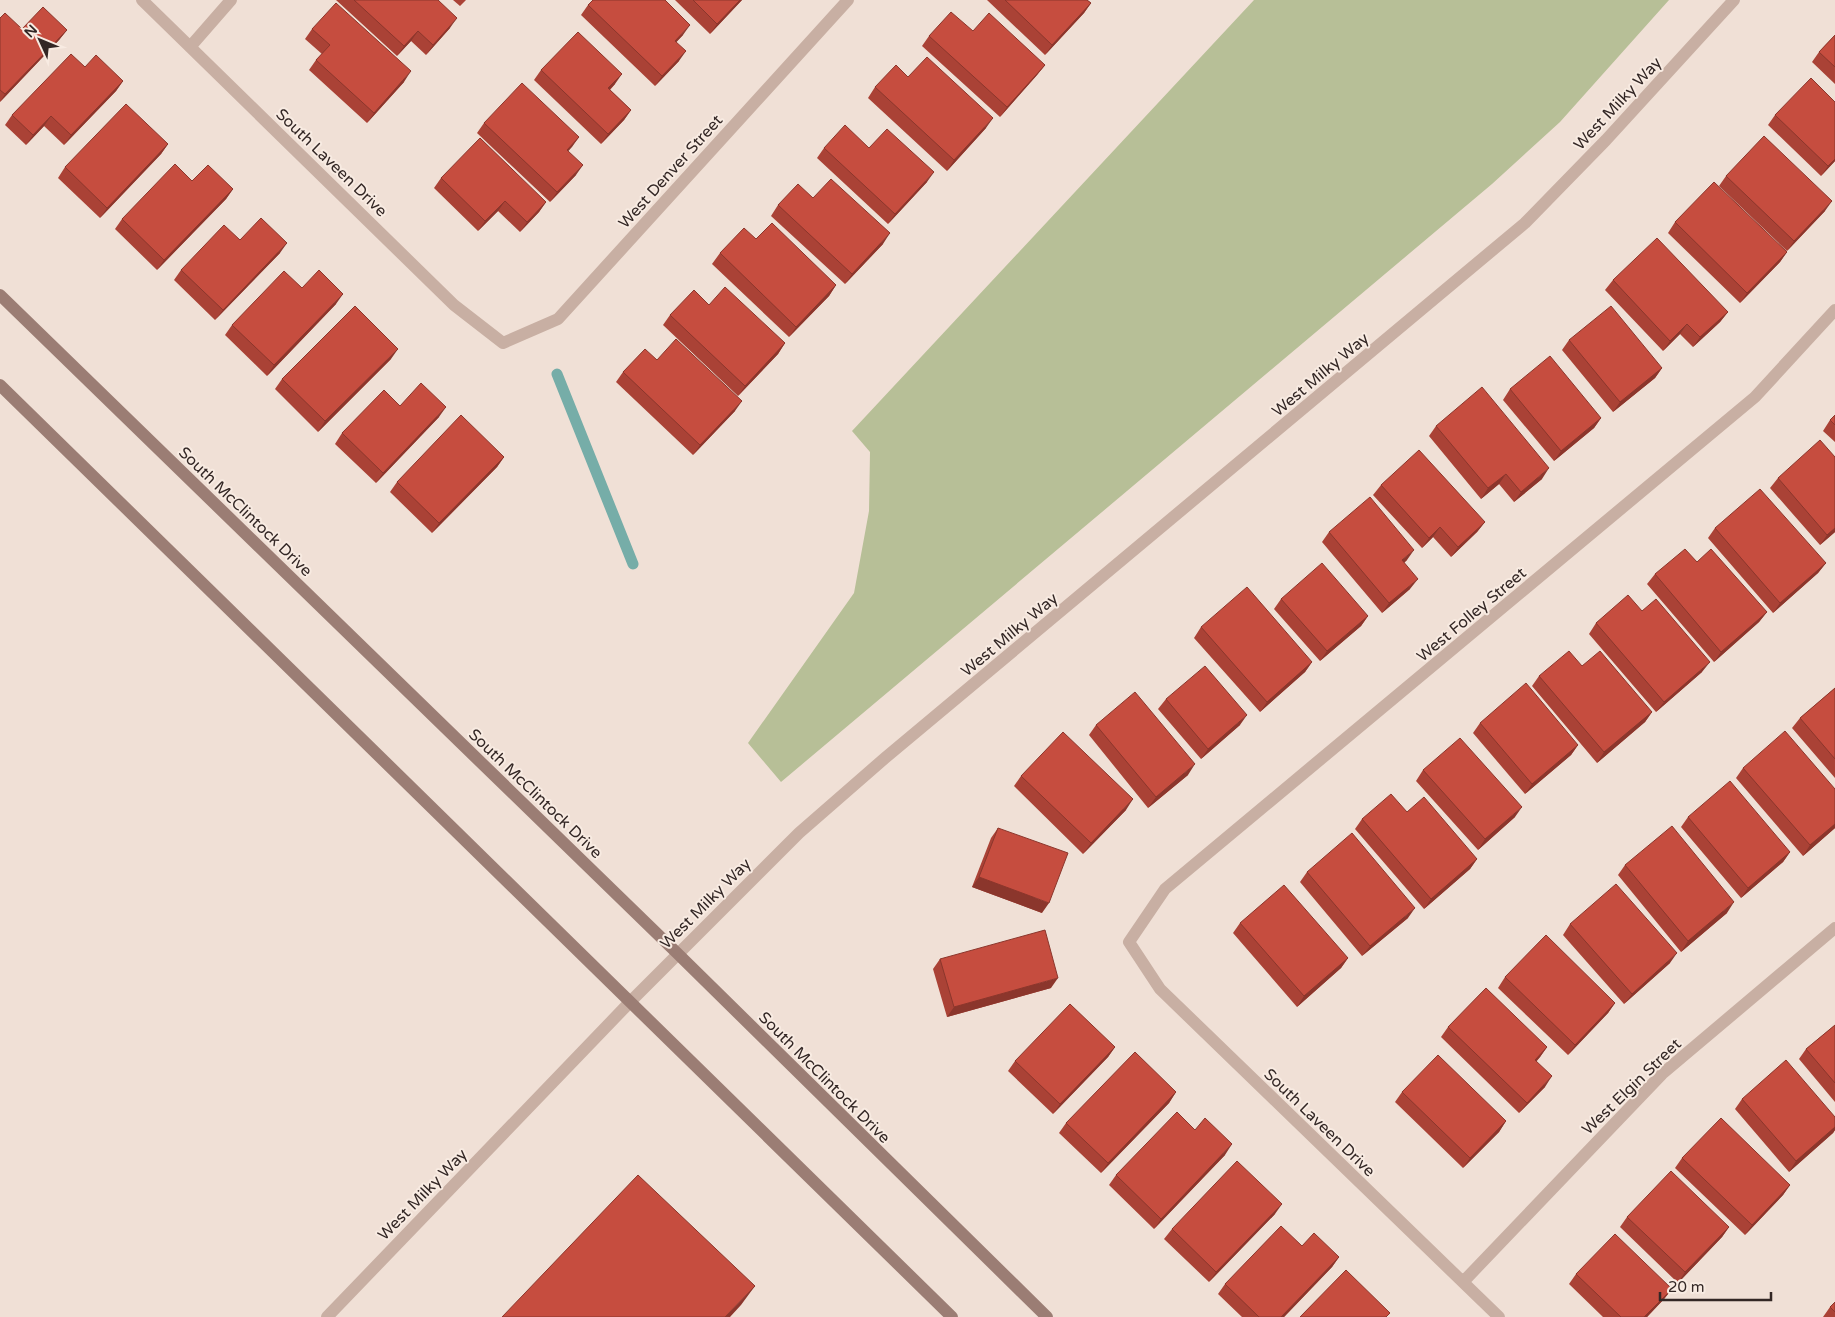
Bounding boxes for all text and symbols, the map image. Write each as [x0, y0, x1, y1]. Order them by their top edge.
north arrow [15, 15, 65, 65]
text: N [21, 21, 41, 41]
street label: West Milky Way [1569, 53, 1666, 154]
street label: South Laveen Drive [271, 104, 391, 221]
street label: West Denver Street [614, 111, 727, 233]
street label: West Milky Way [1268, 328, 1373, 421]
street label: South McClintock Drive [174, 443, 316, 581]
street label: West Folley Street [1413, 563, 1530, 666]
street label: West Milky Way [957, 588, 1062, 681]
street label: South McClintock Drive [464, 725, 606, 863]
street label: West Milky Way [656, 854, 756, 953]
street label: South McClintock Drive [754, 1008, 894, 1148]
street label: West Elgin Street [1578, 1034, 1686, 1139]
street label: South Laveen Drive [1259, 1064, 1379, 1181]
street label: West Milky Way [374, 1144, 472, 1245]
scale bar [1660, 1270, 1771, 1302]
text: 20 m [1668, 1278, 1705, 1296]

